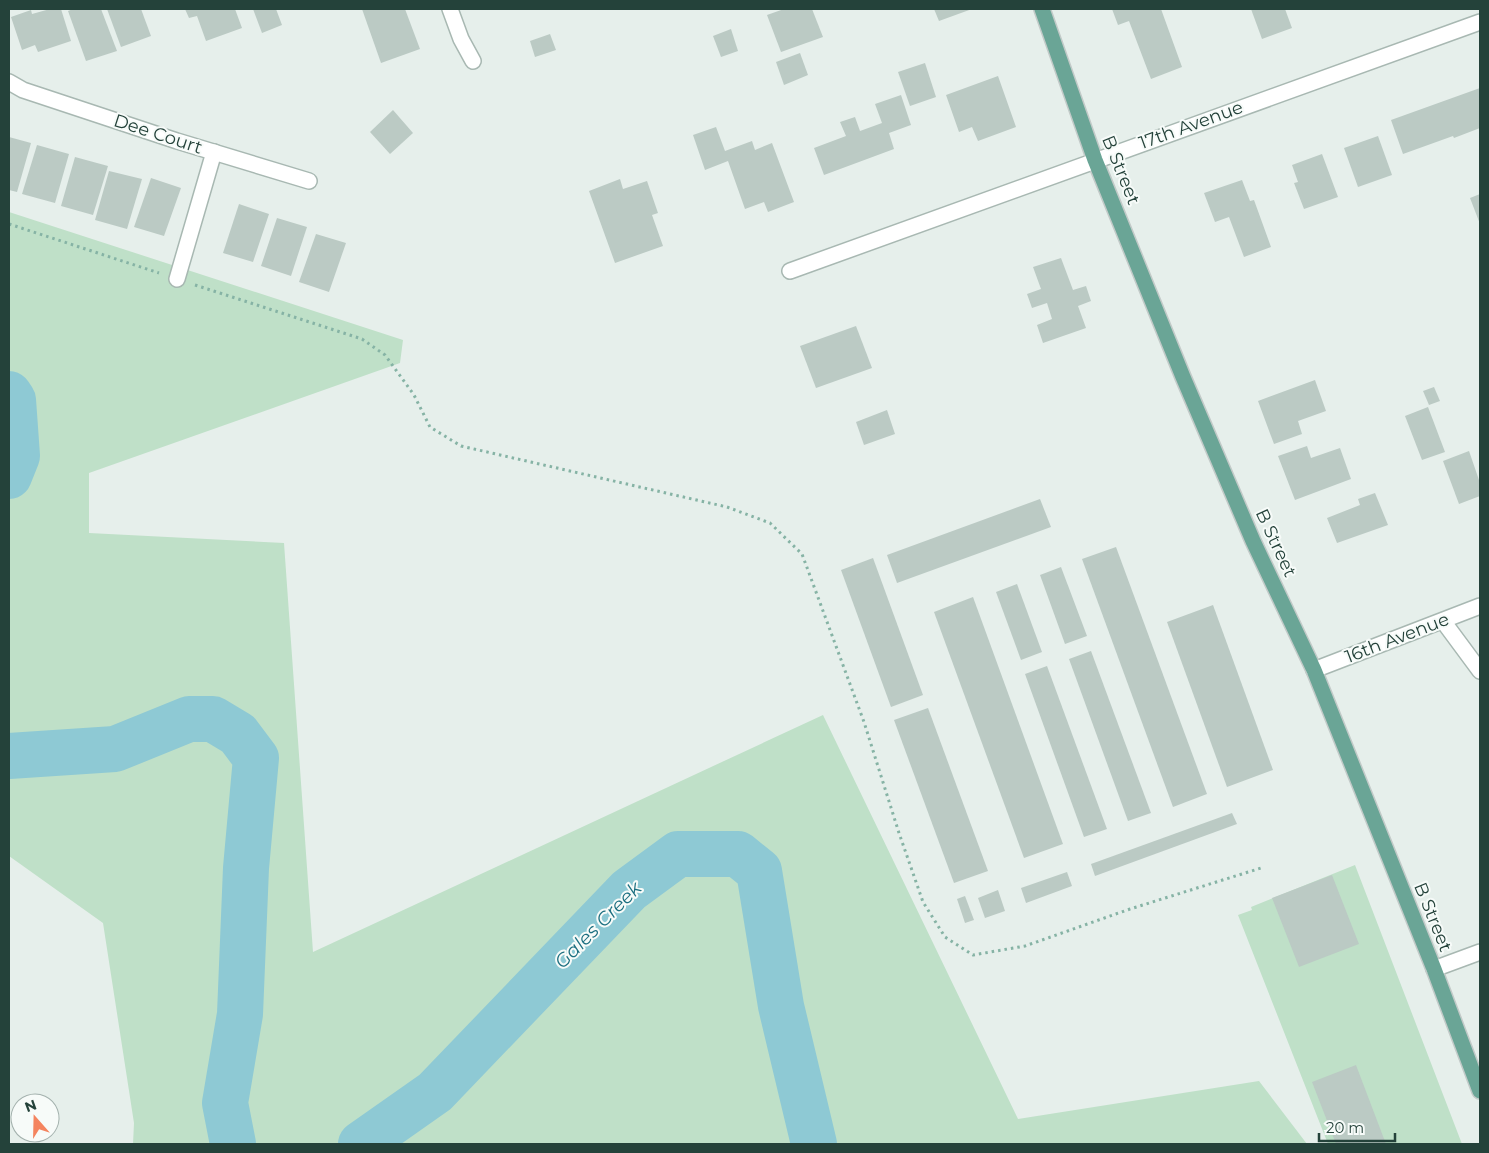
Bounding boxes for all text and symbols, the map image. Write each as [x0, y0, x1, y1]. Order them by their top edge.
street label: 17th Avenue [1136, 96, 1246, 154]
street label: Dee Court [111, 109, 205, 159]
street label: B Street [1097, 132, 1145, 208]
street label: B Street [1251, 505, 1301, 581]
street label: 16th Avenue [1342, 608, 1452, 668]
water label: Gales Creek [550, 876, 647, 973]
street label: B Street [1409, 879, 1457, 955]
north arrow [10, 1093, 60, 1143]
text: N [22, 1095, 39, 1116]
scale bar [1319, 1110, 1395, 1142]
text: 20 m [1326, 1118, 1364, 1137]

